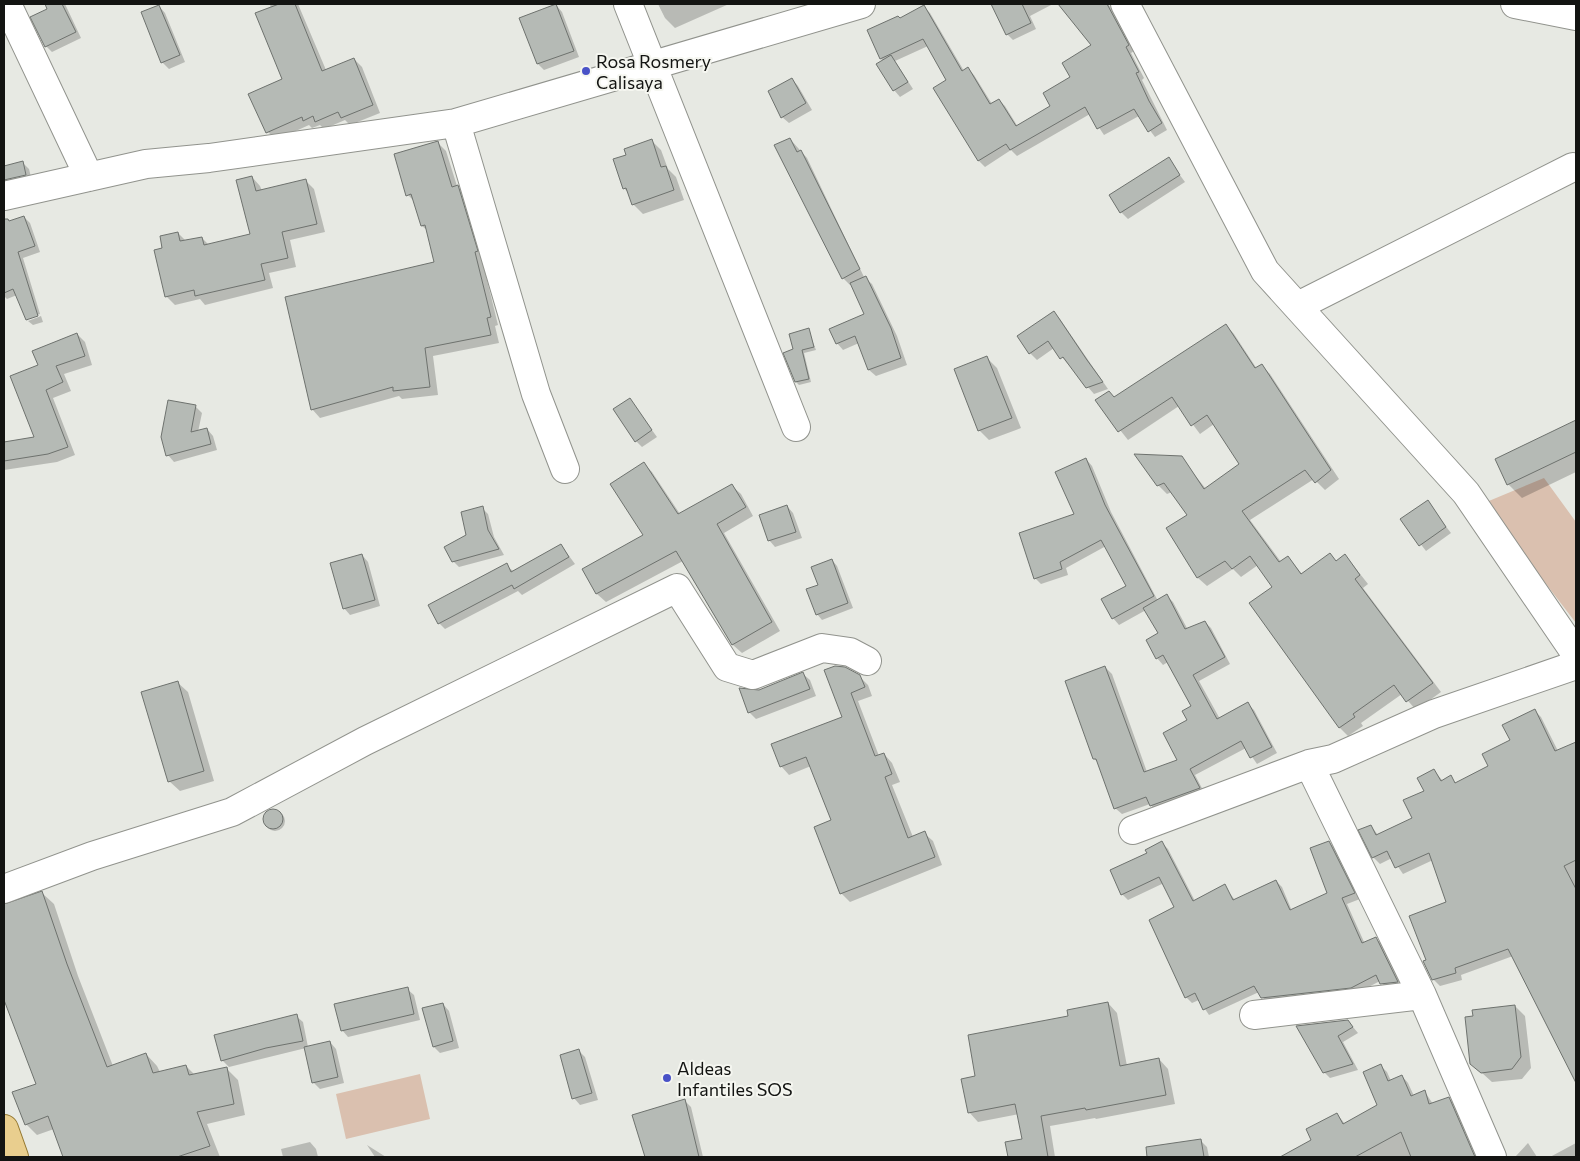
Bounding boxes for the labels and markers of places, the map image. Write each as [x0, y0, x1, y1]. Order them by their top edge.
place label: Rosa Rosmery Calisaya [596, 50, 711, 93]
marker: Rosa Rosmery Calisaya [580, 65, 592, 77]
place label: Aldeas Infantiles SOS [677, 1057, 793, 1100]
marker: Aldeas Infantiles SOS [661, 1072, 673, 1084]

